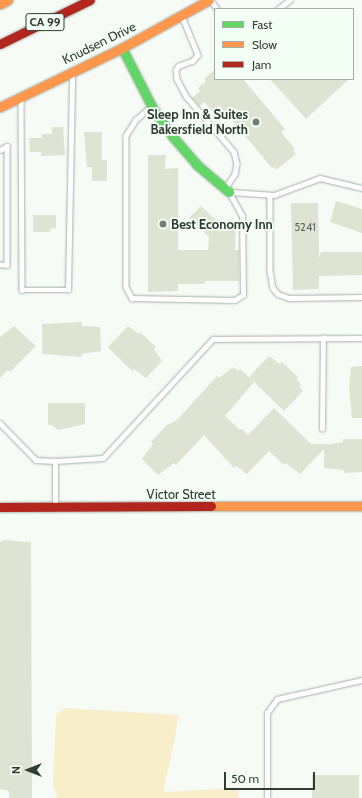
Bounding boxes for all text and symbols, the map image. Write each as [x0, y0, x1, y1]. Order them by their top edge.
legend [214, 8, 354, 80]
road number: CA 99 [25, 12, 65, 32]
text: Fast [252, 17, 272, 32]
street label: Knudsen Drive [60, 18, 138, 68]
text: Slow [252, 37, 277, 52]
text: Jam [252, 57, 271, 72]
place label: Sleep Inn & Suites Bakersfield North [147, 107, 248, 138]
marker: Sleep Inn & Suites Bakersfield North [251, 117, 261, 127]
place label: Best Economy Inn [171, 216, 273, 232]
marker: Best Economy Inn [158, 219, 168, 229]
house number: 5241 [294, 220, 316, 234]
street label: Victor Street [146, 486, 216, 502]
north arrow [8, 750, 48, 790]
scale bar [226, 764, 317, 790]
text: N [9, 766, 23, 774]
text: 50 m [231, 771, 259, 786]

